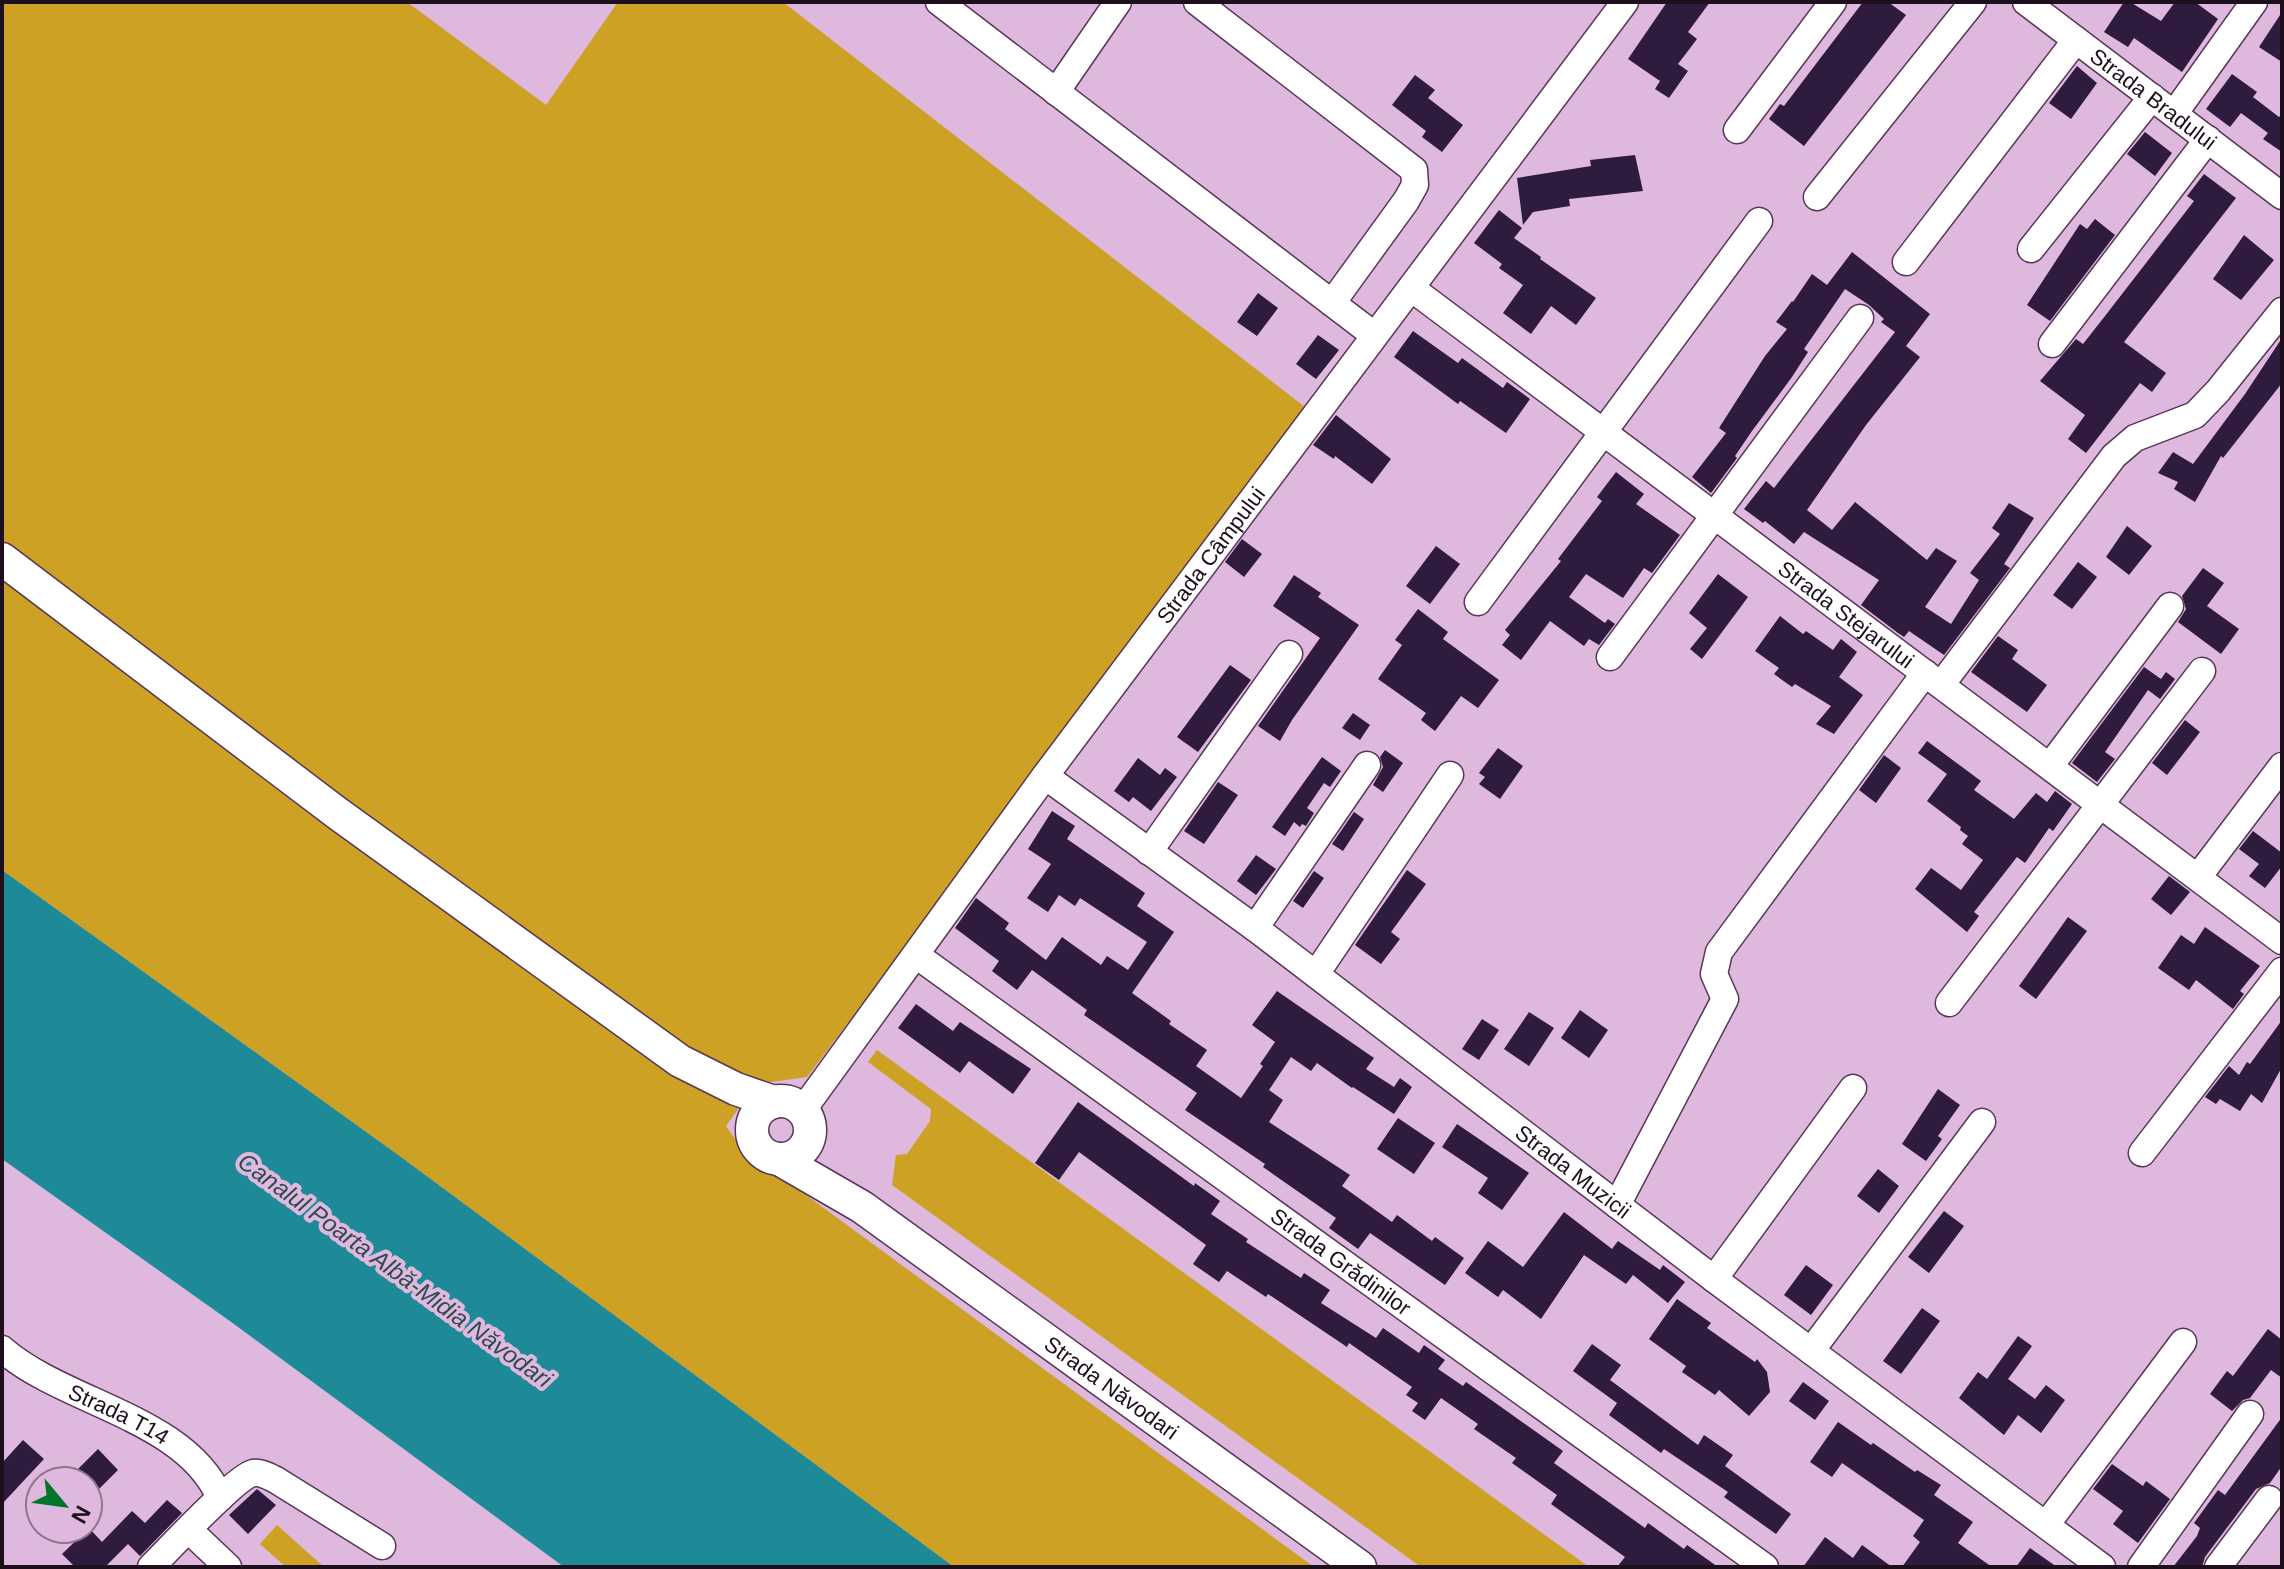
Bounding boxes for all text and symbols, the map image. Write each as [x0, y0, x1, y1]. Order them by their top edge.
street label: Strada Bradului [2085, 43, 2222, 154]
street label: Strada Câmpului [1151, 482, 1270, 628]
street label: Strada Stejarului [1774, 555, 1919, 673]
street label: Strada Muzicii [1511, 1120, 1636, 1223]
water label: Canalul Poarta Albă-Midia Năvodari [233, 1147, 557, 1393]
street label: Strada Grădinilor [1266, 1203, 1416, 1320]
street label: Strada Năvodari [1040, 1331, 1184, 1444]
street label: Strada T14 [65, 1379, 174, 1449]
north arrow [24, 1465, 104, 1545]
text: N [66, 1501, 96, 1527]

